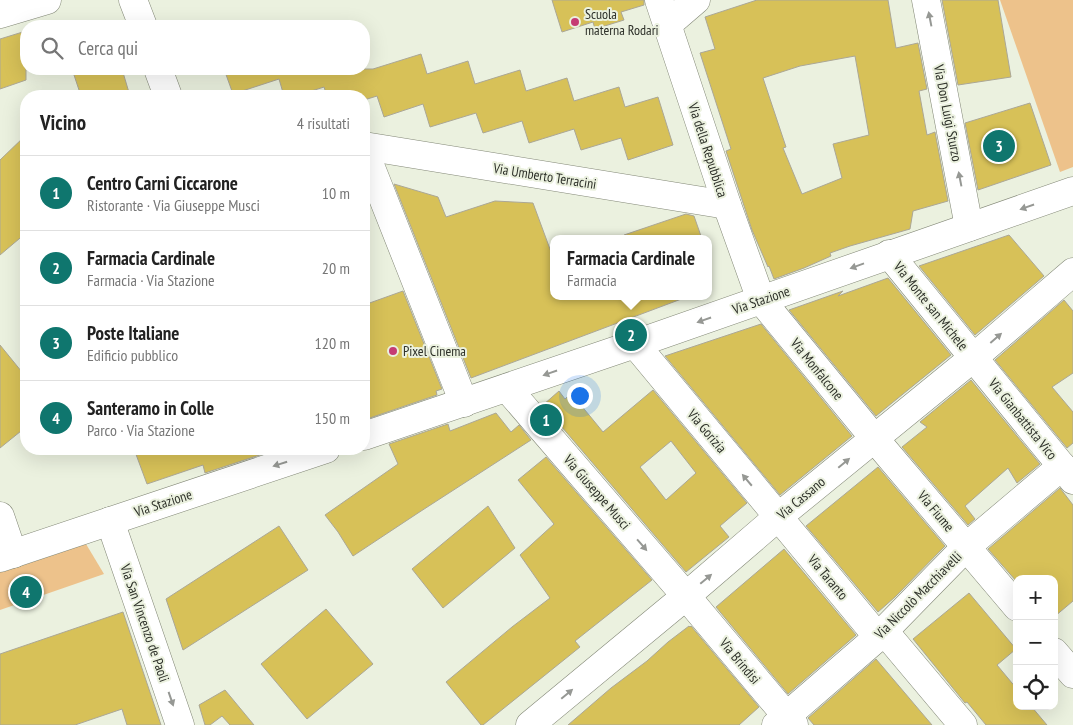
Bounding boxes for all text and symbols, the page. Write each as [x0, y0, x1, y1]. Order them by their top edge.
place label: Scuola materna Rodari [585, 5, 659, 39]
one-way arrow [925, 11, 933, 27]
marker: Scuola materna Rodari [569, 16, 581, 28]
search box [20, 20, 370, 75]
icon: search [38, 34, 66, 62]
text: Cerca qui [78, 36, 138, 60]
street label: Via Don Luigi Sturzo [930, 62, 966, 163]
street label: Via della Repubblica [684, 100, 732, 199]
text: Vicino [40, 109, 86, 136]
text: 4 risultati [297, 113, 350, 133]
pin: 3 [983, 127, 1015, 165]
street label: Via Umberto Terracini [491, 159, 598, 193]
one-way arrow [956, 170, 964, 186]
text: Centro Carni Ciccarone [87, 171, 238, 195]
text: 1 [52, 183, 60, 203]
text: 10 m [322, 183, 350, 203]
text: Ristorante · Via Giuseppe Musci [87, 195, 260, 215]
one-way arrow [1019, 203, 1034, 211]
popup [550, 235, 712, 300]
text: Farmacia Cardinale [87, 246, 215, 270]
text: Farmacia Cardinale [567, 246, 695, 270]
street label: Via Monte san Michele [889, 257, 972, 354]
text: 2 [52, 258, 60, 278]
text: 20 m [322, 258, 350, 278]
one-way arrow [849, 262, 864, 270]
text: Farmacia · Via Stazione [87, 270, 215, 290]
text: Farmacia [567, 270, 617, 290]
street label: Via Stazione [729, 282, 792, 319]
pin: 2 [615, 316, 647, 354]
one-way arrow [696, 317, 711, 324]
text: Poste Italiane [87, 321, 179, 345]
one-way arrow [990, 332, 1002, 344]
text: 3 [52, 333, 60, 353]
text: 120 m [315, 333, 350, 353]
street label: Via Monfalcone [786, 334, 848, 404]
place label: Pixel Cinema [403, 342, 466, 360]
text: Edificio pubblico [87, 345, 178, 365]
marker: Pixel Cinema [387, 345, 399, 357]
one-way arrow [543, 370, 558, 378]
street label: Via Gianbattista Vico [984, 374, 1061, 463]
your location [567, 383, 593, 409]
text: Santeramo in Colle [87, 396, 214, 420]
pin: 1 [530, 401, 562, 439]
street label: Via Gorizia [683, 405, 730, 457]
text: 4 [52, 408, 60, 428]
text: 150 m [315, 408, 350, 428]
text: Parco · Via Stazione [87, 420, 195, 440]
street label: Via Giuseppe Musci [559, 450, 634, 533]
one-way arrow [837, 458, 850, 469]
one-way arrow [272, 460, 287, 468]
one-way arrow [742, 473, 753, 486]
street label: Via Cassano [773, 473, 829, 524]
street label: Via Stazione [131, 485, 194, 521]
street label: Via Fiume [913, 486, 958, 535]
one-way arrow [636, 538, 647, 551]
street label: Via Niccolò Macchiavelli [870, 548, 965, 643]
street label: Via Taranto [803, 550, 852, 603]
street label: Via San Vincenzo de Paoli [116, 561, 174, 684]
pin: 4 [10, 573, 42, 611]
one-way arrow [699, 573, 711, 585]
map controls [1013, 575, 1058, 710]
button: + [1013, 575, 1058, 620]
button: − [1013, 620, 1058, 665]
street label: Via Brindisi [715, 634, 764, 688]
button: locate [1013, 665, 1058, 710]
one-way arrow [561, 689, 573, 700]
one-way arrow [168, 692, 176, 707]

